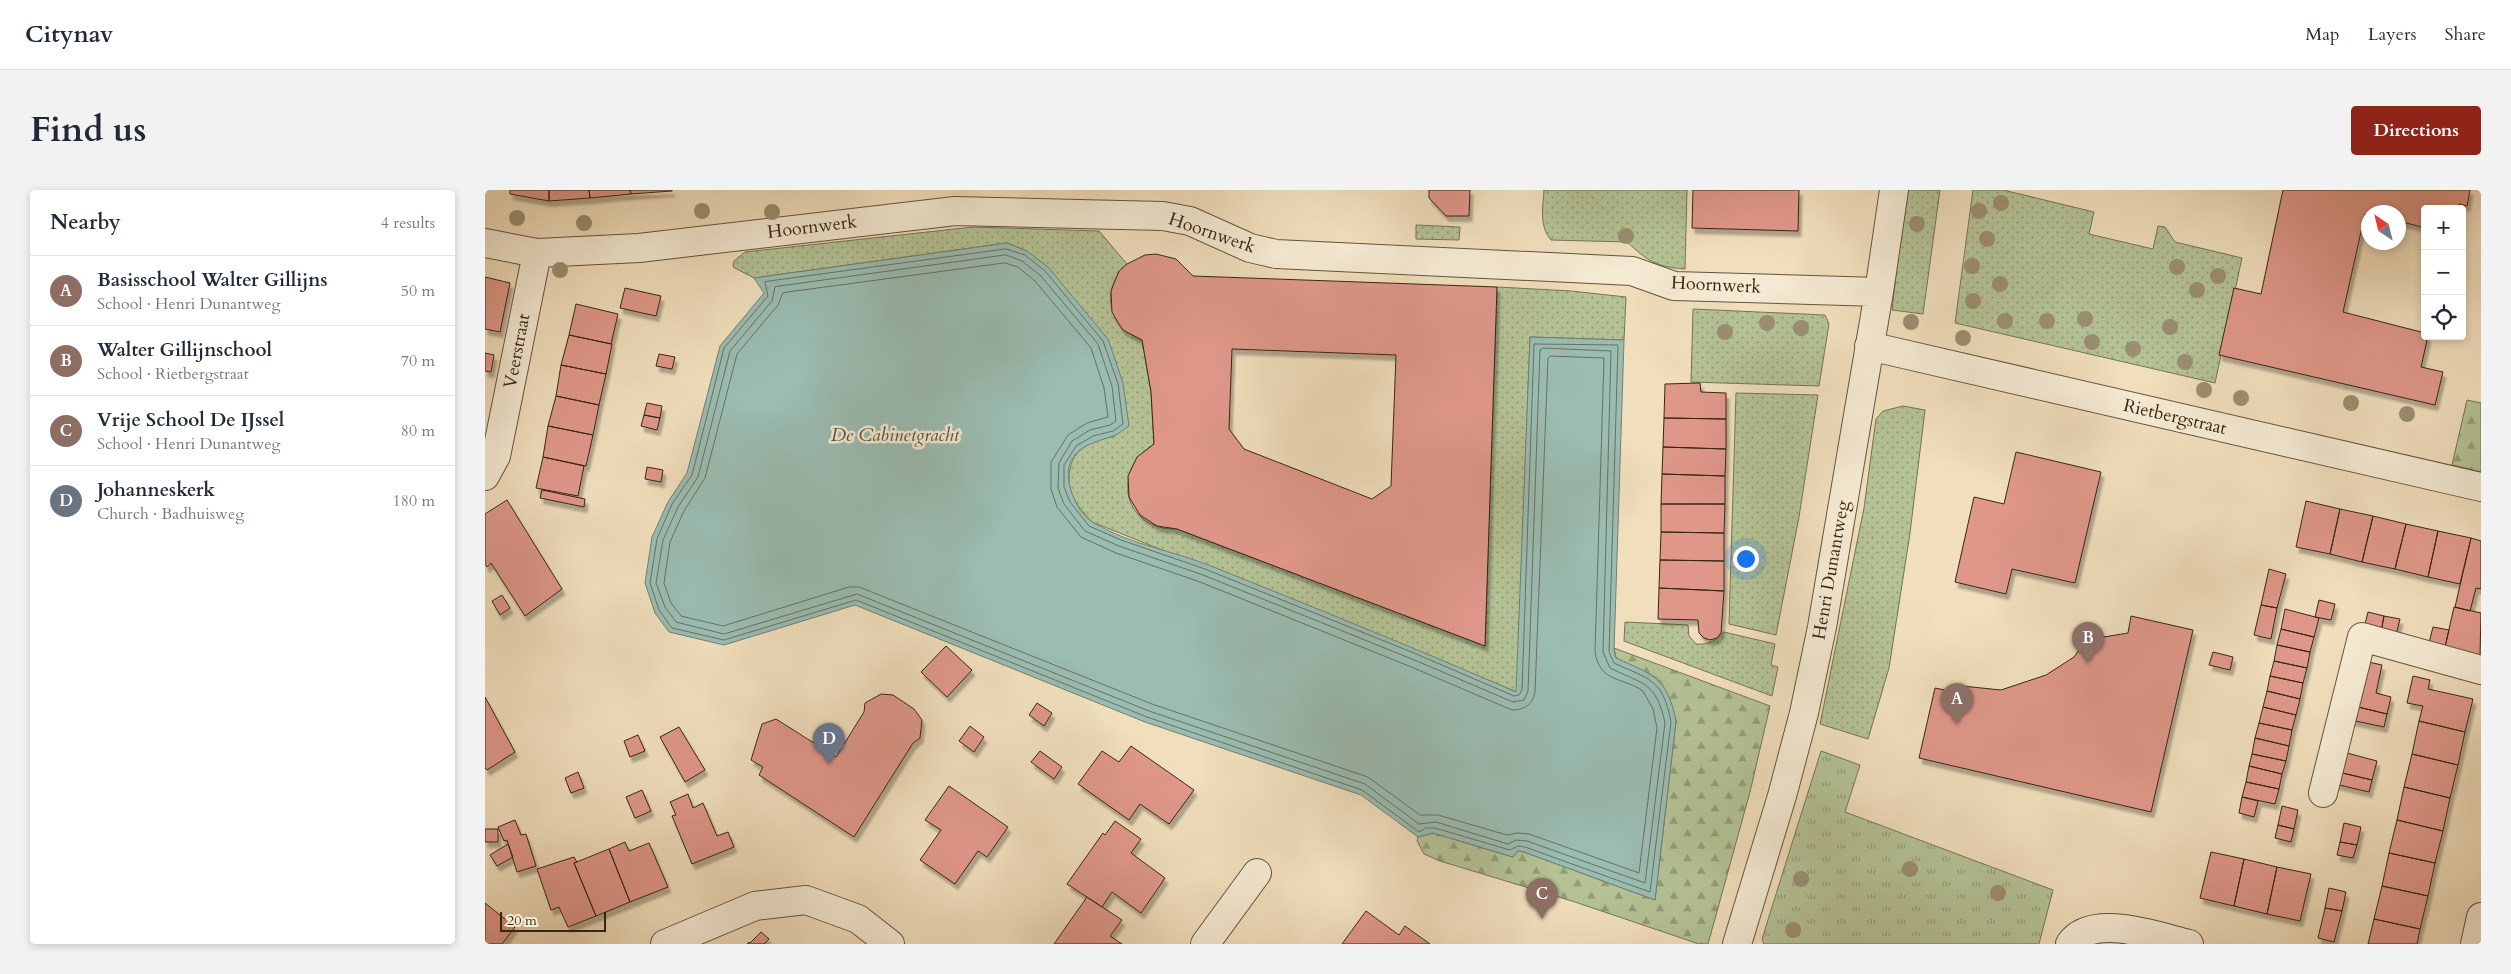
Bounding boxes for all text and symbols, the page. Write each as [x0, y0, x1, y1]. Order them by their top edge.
text: Citynav [25, 18, 113, 51]
text: Map [2305, 22, 2340, 47]
text: Layers [2368, 22, 2417, 47]
text: Share [2445, 22, 2486, 47]
text: Find us [30, 106, 146, 154]
button: Directions [2351, 106, 2481, 155]
north arrow [2361, 205, 2406, 250]
map controls [2421, 205, 2466, 340]
button: + [2421, 205, 2466, 250]
street label: Hoornwerk [1165, 207, 1259, 260]
text: Nearby [50, 208, 121, 237]
street label: Hoornwerk [766, 209, 859, 245]
text: 4 results [381, 212, 435, 234]
button: − [2421, 250, 2466, 295]
text: Basisschool Walter Gillijns [97, 267, 328, 293]
street label: Hoornwerk [1670, 270, 1762, 300]
text: A [60, 280, 72, 302]
text: 50 m [401, 280, 435, 302]
text: School · Henri Dunantweg [97, 293, 280, 315]
button: locate [2421, 295, 2466, 340]
street label: Veerstraat [498, 311, 537, 391]
text: Walter Gillijnschool [97, 337, 272, 363]
text: B [60, 350, 72, 372]
text: 70 m [401, 350, 435, 372]
text: School · Rietbergstraat [97, 363, 249, 385]
street label: Rietbergstraat [2121, 393, 2229, 441]
text: Vrije School De IJssel [97, 407, 284, 433]
text: C [60, 420, 72, 442]
text: 80 m [401, 420, 435, 442]
water label: De Cabinetgracht [831, 422, 960, 448]
text: School · Henri Dunantweg [97, 433, 280, 455]
text: Johanneskerk [97, 477, 215, 503]
text: D [59, 490, 73, 512]
text: 180 m [393, 490, 435, 512]
street label: Henri Dunantweg [1806, 497, 1856, 642]
text: Church · Badhuisweg [97, 503, 244, 525]
your location [1733, 546, 1759, 572]
pin: B [2072, 622, 2104, 663]
pin: A [1941, 683, 1973, 724]
pin: D [813, 723, 845, 764]
pin: C [1526, 878, 1558, 919]
scale bar [500, 909, 606, 932]
text: 20 m [507, 911, 537, 930]

